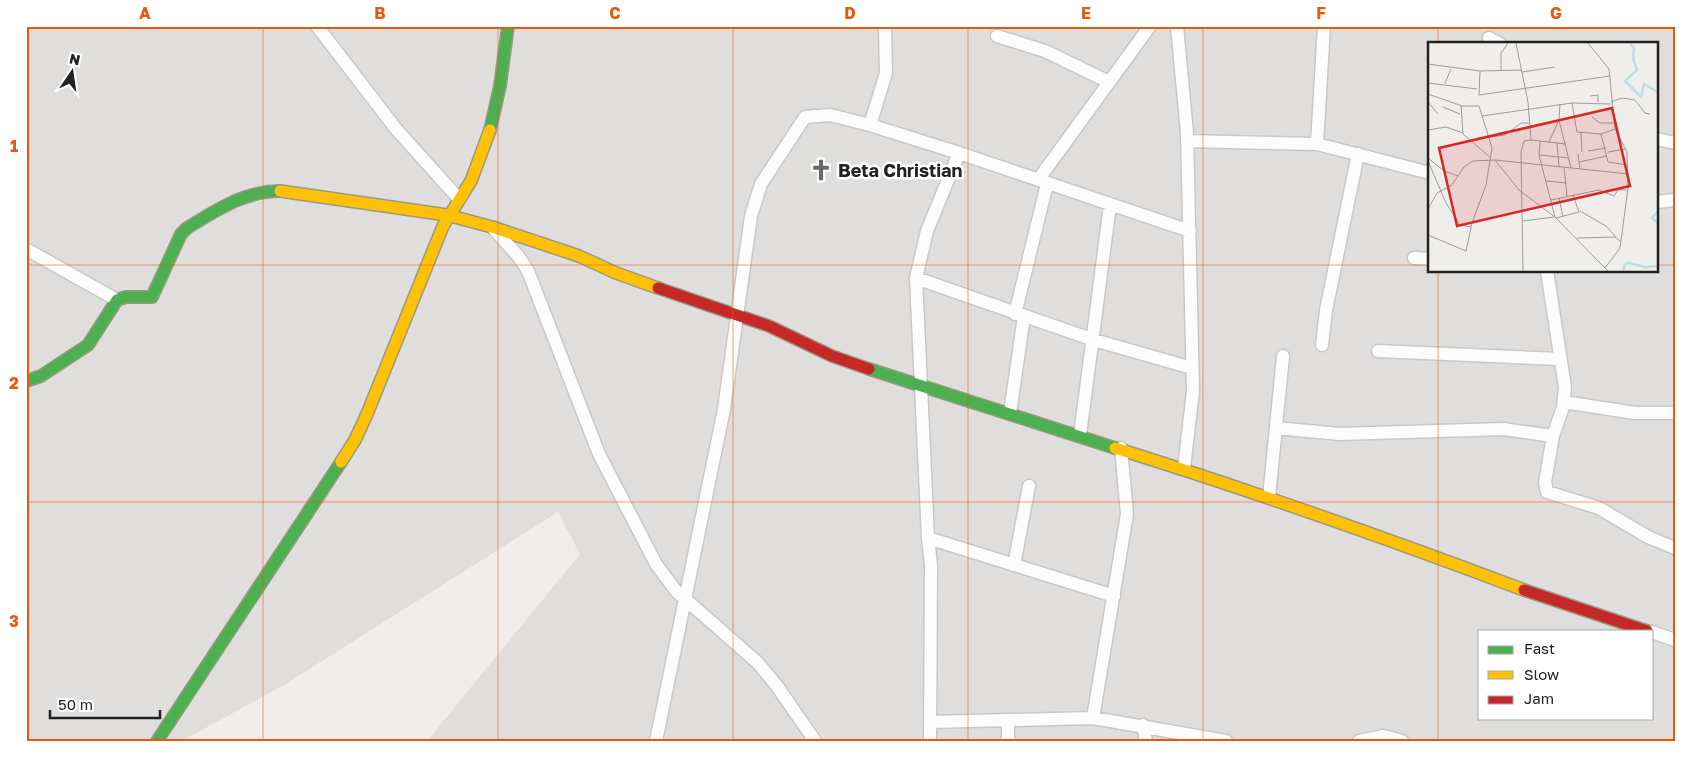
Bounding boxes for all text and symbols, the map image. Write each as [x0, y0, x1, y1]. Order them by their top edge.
text: A [139, 3, 151, 23]
text: B [374, 3, 386, 23]
text: C [609, 3, 621, 23]
text: D [844, 3, 856, 23]
text: E [1081, 3, 1091, 23]
text: F [1316, 3, 1326, 23]
text: G [1550, 3, 1562, 23]
inset map [1428, 42, 1658, 272]
north arrow [48, 48, 98, 98]
text: N [68, 49, 82, 68]
text: 1 [10, 136, 18, 156]
church icon: Beta Christian [808, 157, 834, 183]
place label: Beta Christian [838, 159, 963, 181]
text: 2 [9, 373, 19, 393]
text: 3 [9, 611, 19, 631]
legend [1478, 630, 1654, 720]
text: Fast [1524, 639, 1555, 657]
text: Slow [1524, 665, 1559, 683]
scale bar [50, 687, 160, 719]
text: Jam [1524, 689, 1554, 707]
text: 50 m [58, 695, 93, 713]

